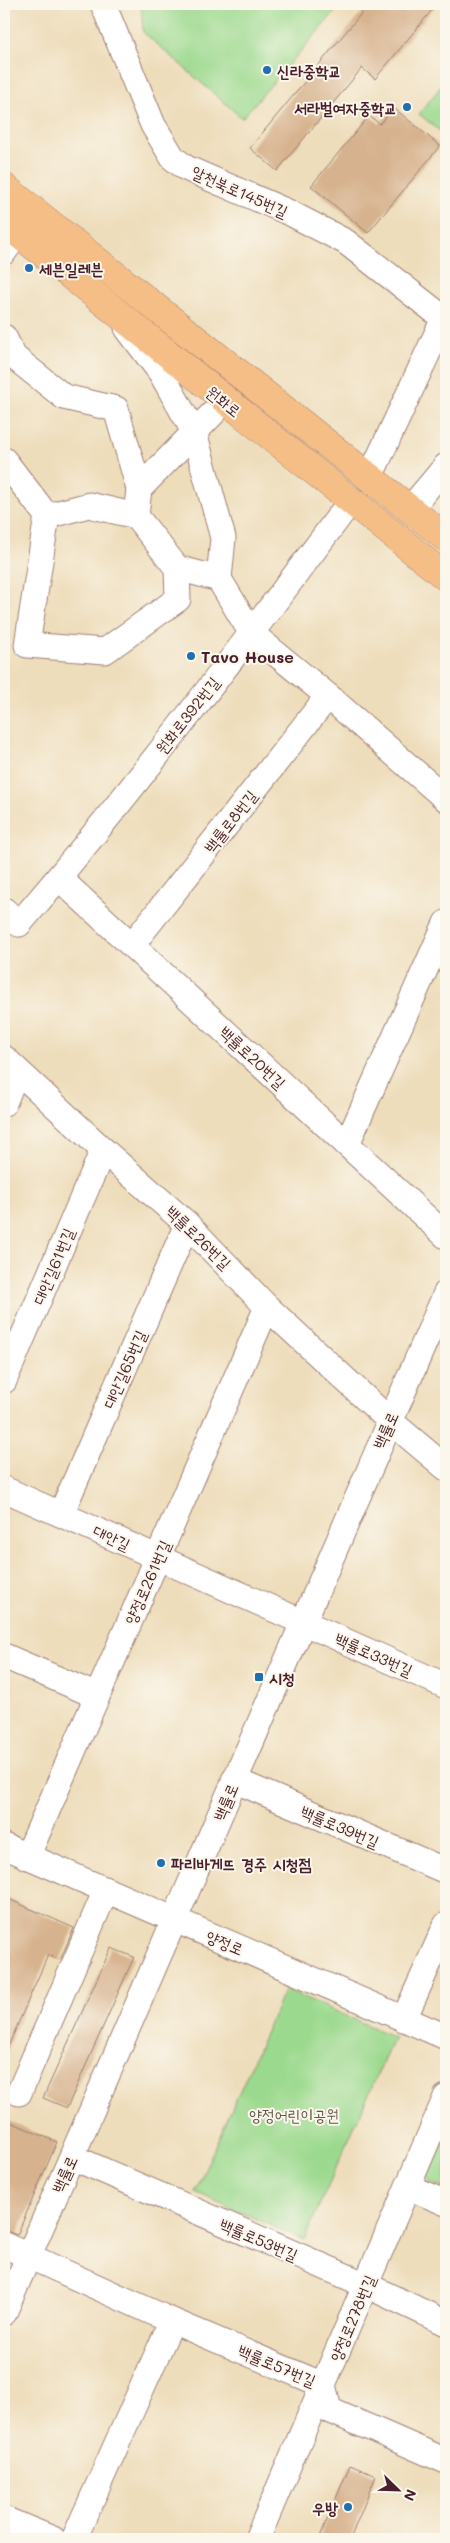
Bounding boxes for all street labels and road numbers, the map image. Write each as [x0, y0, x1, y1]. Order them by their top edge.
street label: 알천북로145번길 [189, 160, 291, 222]
street label: 원화로 [202, 381, 246, 421]
street label: 원화로392번길 [150, 672, 224, 758]
street label: 백률로8번길 [199, 785, 261, 857]
street label: 백률로20번길 [215, 1021, 291, 1093]
street label: 백률로26번길 [162, 1201, 236, 1273]
street label: 대안길61번길 [27, 1224, 79, 1307]
street label: 대안길65번길 [97, 1327, 151, 1411]
street label: 백률로 [368, 1408, 402, 1452]
street label: 대안길 [90, 1519, 134, 1555]
street label: 양정로261번길 [119, 1536, 175, 1627]
street label: 백률로33번길 [332, 1627, 416, 1681]
street label: 백률로 [208, 1780, 242, 1824]
street label: 백률로39번길 [298, 1800, 383, 1852]
street label: 양정로 [203, 1925, 247, 1959]
street label: 백률로 [47, 2152, 81, 2196]
street label: 백률로53번길 [217, 2213, 301, 2265]
street label: 양정로278번길 [324, 2272, 380, 2364]
street label: 백률로57번길 [235, 2339, 319, 2391]

